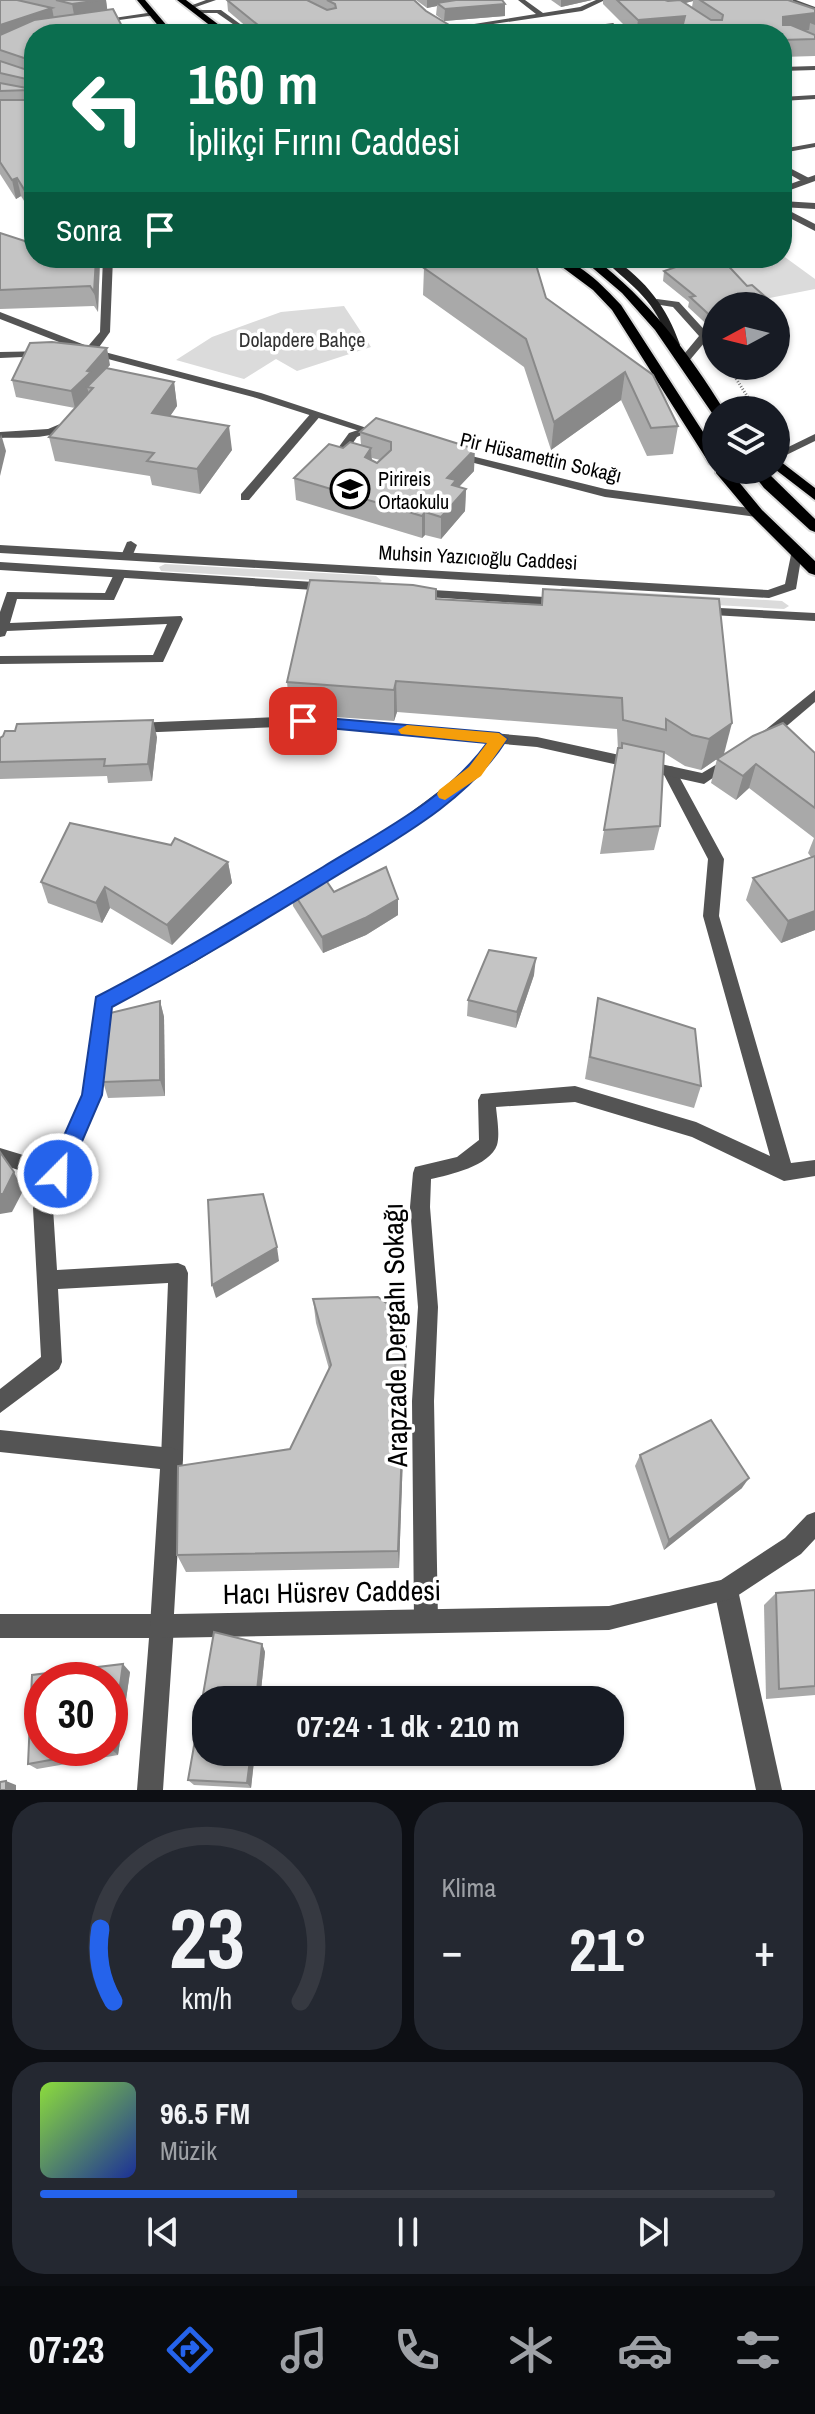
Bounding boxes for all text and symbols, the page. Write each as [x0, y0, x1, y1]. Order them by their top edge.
text: 160 m [188, 46, 318, 121]
icon: left [56, 56, 160, 160]
text: İplikçi Fırını Caddesi [188, 118, 460, 166]
icon: arrive [138, 208, 182, 252]
text: Sonra [56, 210, 122, 250]
north arrow [702, 292, 790, 380]
map controls [702, 292, 790, 484]
park label: Dolapdere Bahçe [239, 326, 365, 353]
button: layers [702, 396, 790, 484]
street label: Pir Hüsamettin Sokağı [458, 425, 624, 489]
place label: Pirireis Ortaokulu [378, 465, 449, 515]
school or university icon: Pirireis Ortaokulu [329, 468, 371, 510]
street label: Muhsin Yazıcıoğlu Caddesi [378, 538, 578, 576]
pin [269, 687, 337, 755]
icon: arrive [281, 699, 325, 743]
position arrow [16, 1132, 100, 1216]
street label: Arapzade Dergahı Sokağı [374, 1203, 416, 1468]
street label: Hacı Hüsrev Caddesi [223, 1571, 441, 1613]
speed limit sign: 30 [24, 1662, 128, 1766]
text: 07:24 · 1 dk · 210 m [297, 1706, 519, 1746]
text: Klima [442, 1870, 496, 1905]
text: 23 [169, 1882, 245, 1994]
text: 21° [569, 1909, 648, 1990]
text: − [442, 1920, 463, 1980]
text: + [754, 1920, 775, 1980]
text: km/h [181, 1979, 232, 2018]
text: 96.5 FM [160, 2093, 250, 2133]
text: Müzik [160, 2133, 217, 2168]
icon: previous [141, 2210, 185, 2254]
icon: pause [386, 2210, 430, 2254]
icon: next [631, 2210, 675, 2254]
icon: directions [162, 2322, 218, 2378]
icon: music [276, 2322, 332, 2378]
icon: phone [389, 2322, 445, 2378]
icon: climate [503, 2322, 559, 2378]
icon: car [617, 2322, 673, 2378]
icon: filters [730, 2322, 786, 2378]
text: 07:23 [29, 2326, 104, 2374]

